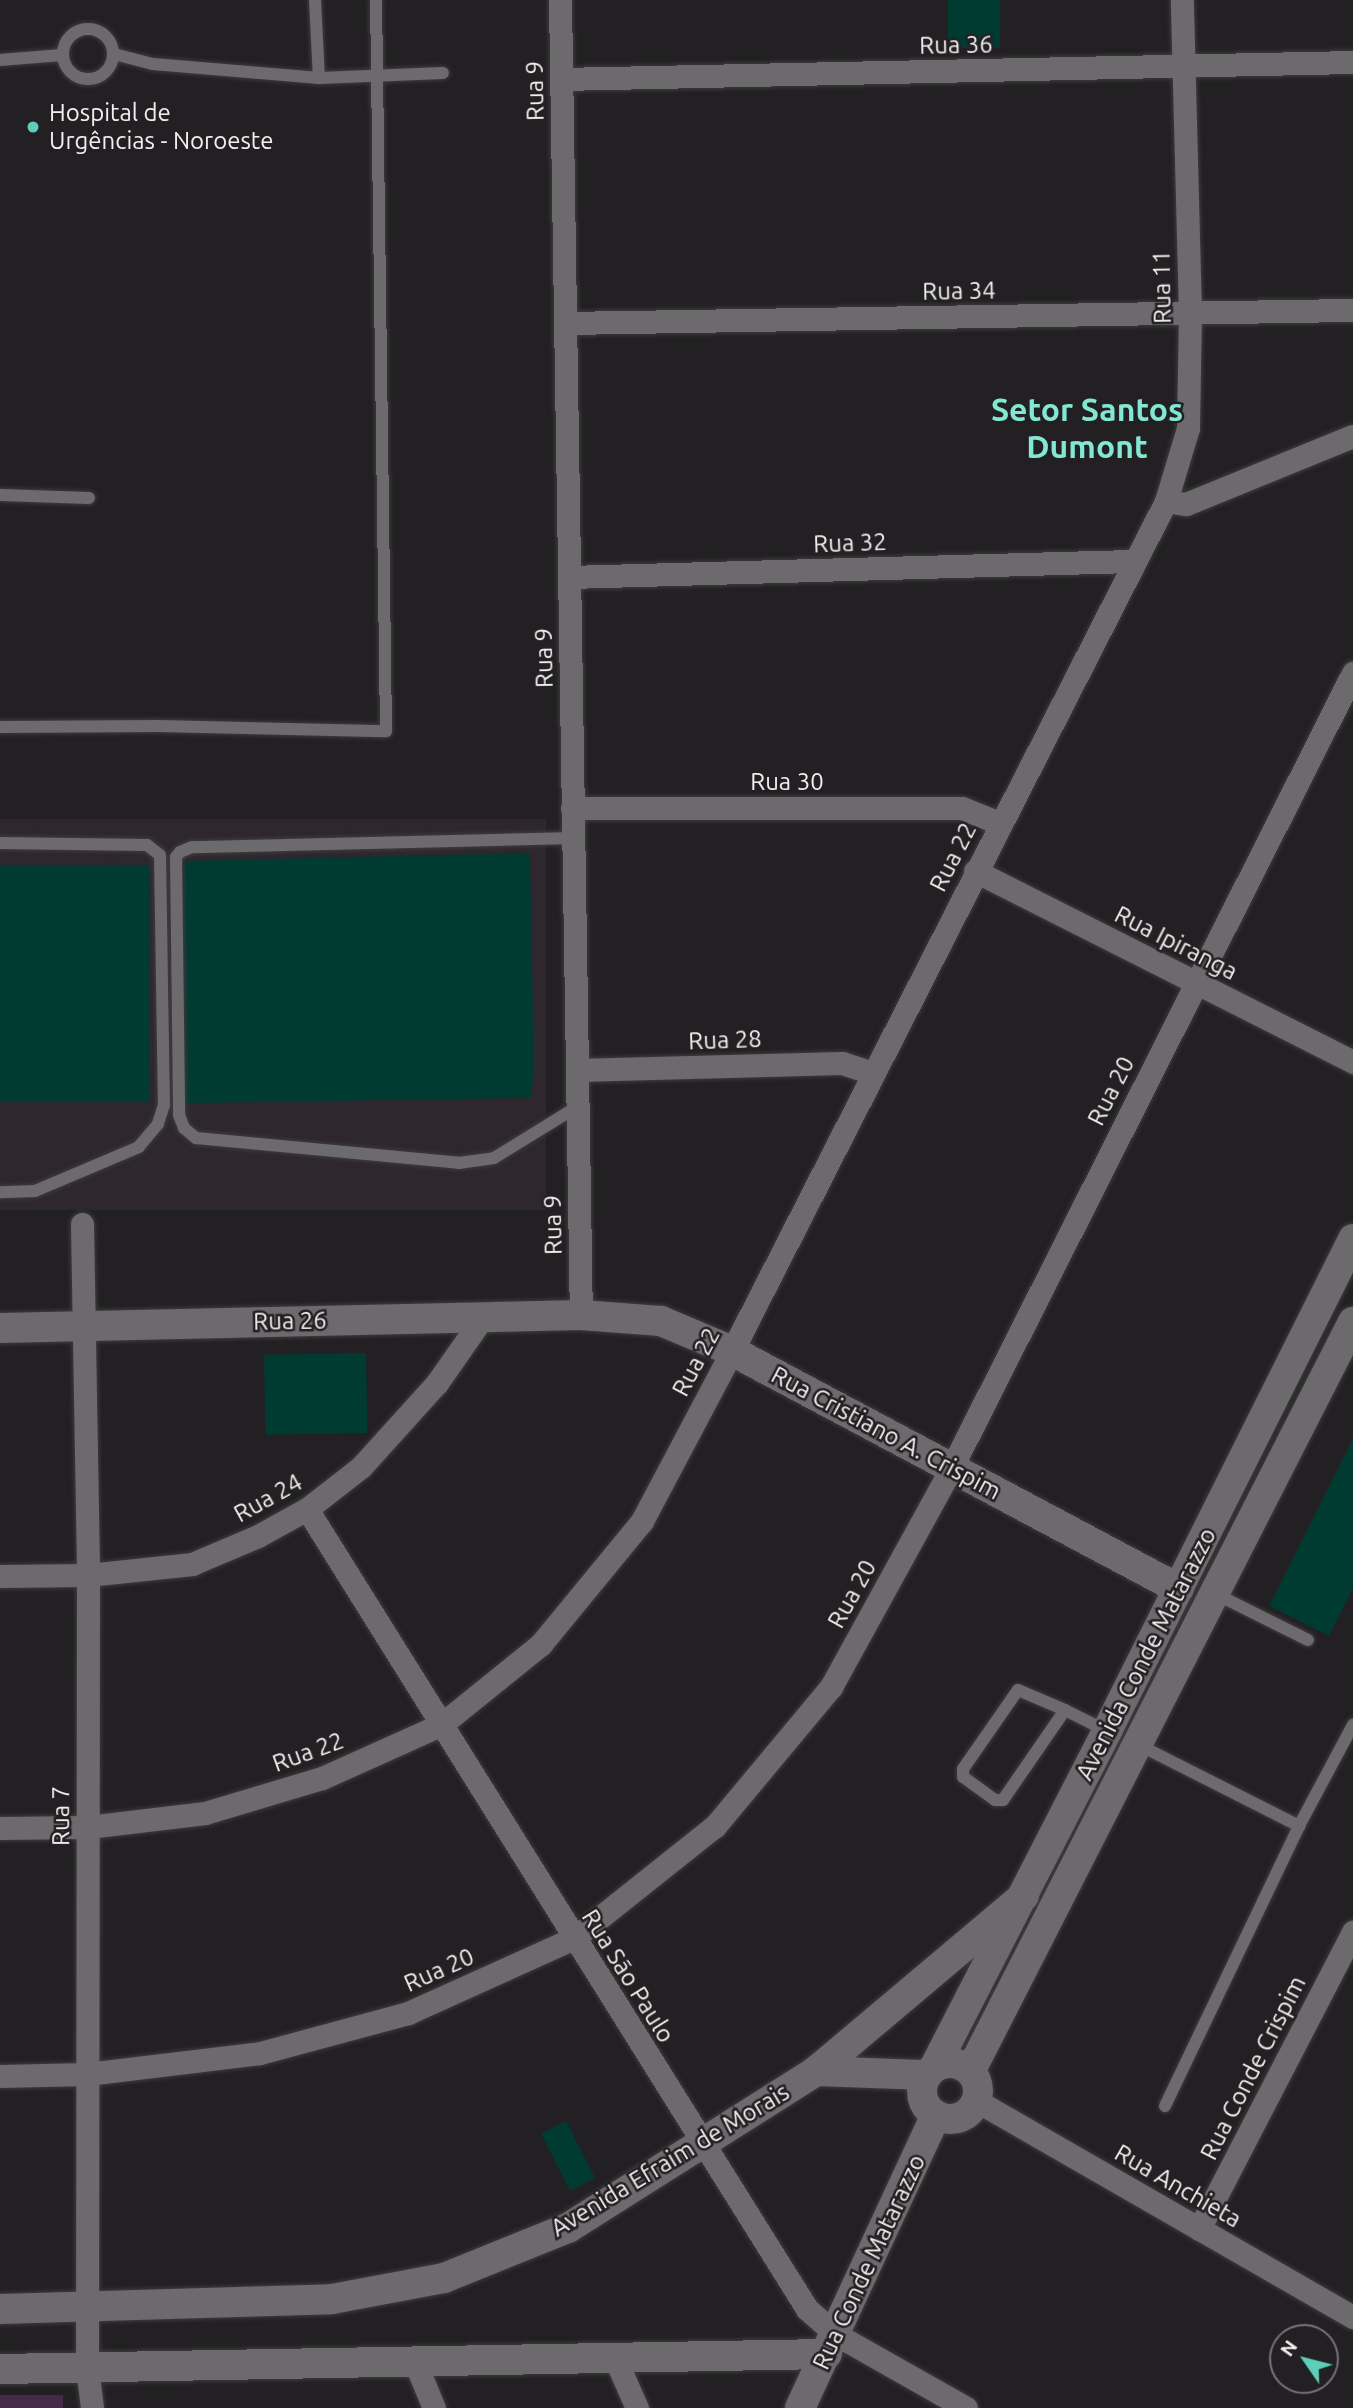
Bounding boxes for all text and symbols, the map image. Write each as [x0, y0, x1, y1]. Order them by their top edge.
street label: Rua 36 [919, 30, 993, 60]
street label: Rua 9 [520, 61, 550, 121]
place label: Hospital de Urgências - Noroeste [49, 99, 273, 155]
marker: Hospital de Urgências - Noroeste [23, 117, 43, 137]
street label: Rua 11 [1147, 250, 1177, 324]
street label: Rua 34 [922, 276, 996, 306]
district label: Setor Santos Dumont [991, 391, 1183, 466]
street label: Rua 32 [813, 527, 887, 559]
street label: Rua 9 [529, 628, 559, 688]
street label: Rua 30 [750, 768, 824, 796]
street label: Rua 22 [923, 818, 983, 896]
street label: Rua Ipiranga [1110, 900, 1242, 986]
street label: Rua 28 [688, 1024, 762, 1056]
street label: Rua 20 [1081, 1052, 1141, 1130]
street label: Rua 9 [538, 1195, 568, 1255]
street label: Rua 26 [253, 1306, 327, 1336]
street label: Rua 22 [666, 1323, 726, 1401]
street label: Rua Cristiano A. Crispim [766, 1360, 1006, 1506]
street label: Rua 24 [229, 1468, 307, 1528]
street label: Avenida Conde Matarazzo [1070, 1523, 1222, 1785]
street label: Rua 20 [822, 1555, 882, 1633]
street label: Rua 22 [269, 1726, 347, 1778]
street label: Rua 7 [47, 1786, 75, 1846]
street label: Rua São Paulo [576, 1904, 680, 2048]
street label: Rua 20 [400, 1942, 478, 1998]
street label: Rua Conde Crispim [1194, 1971, 1312, 2165]
street label: Avenida Efraim de Morais [546, 2077, 794, 2243]
street label: Rua Anchieta [1110, 2138, 1246, 2234]
street label: Rua Conde Matarazzo [807, 2150, 931, 2374]
north arrow [1269, 2324, 1339, 2394]
text: N [1275, 2336, 1302, 2360]

